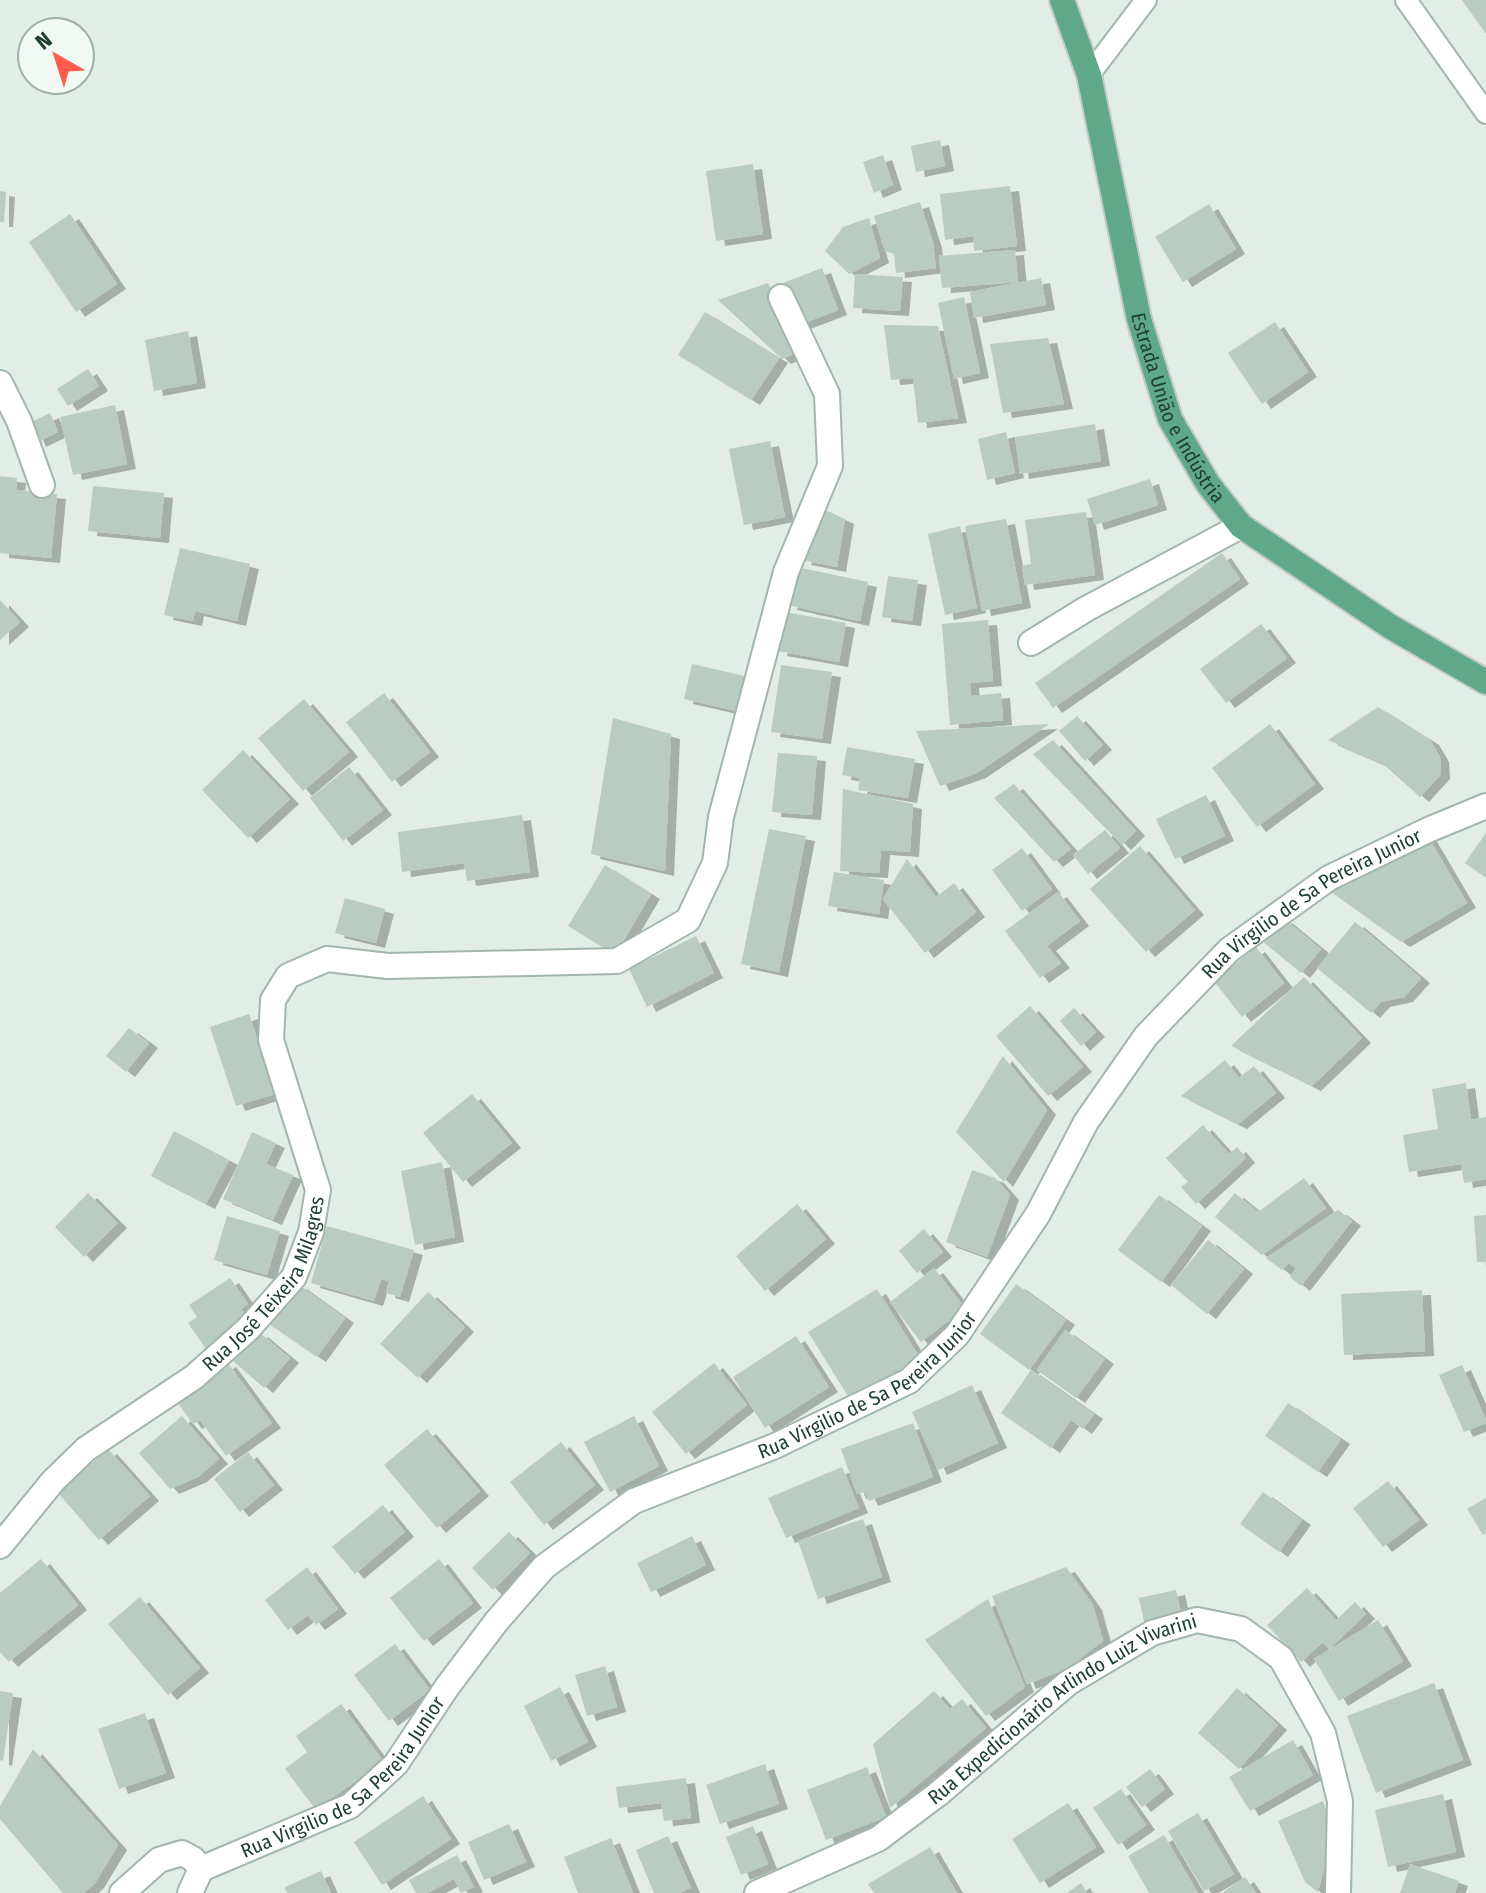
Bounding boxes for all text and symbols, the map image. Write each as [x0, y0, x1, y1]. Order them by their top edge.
north arrow [16, 16, 96, 96]
text: N [30, 26, 57, 55]
street label: Estrada União e Indústria [1126, 311, 1230, 508]
street label: Rua Virgilio de Sa Pereira Junior [1196, 823, 1425, 983]
street label: Rua José Teixeira Milagres [197, 1194, 329, 1376]
street label: Rua Virgilio de Sa Pereira Junior [754, 1307, 981, 1464]
street label: Rua Expedicionário Arlindo Luiz Vivarini [923, 1609, 1200, 1809]
street label: Rua Virgilio de Sa Pereira Junior [237, 1692, 450, 1863]

